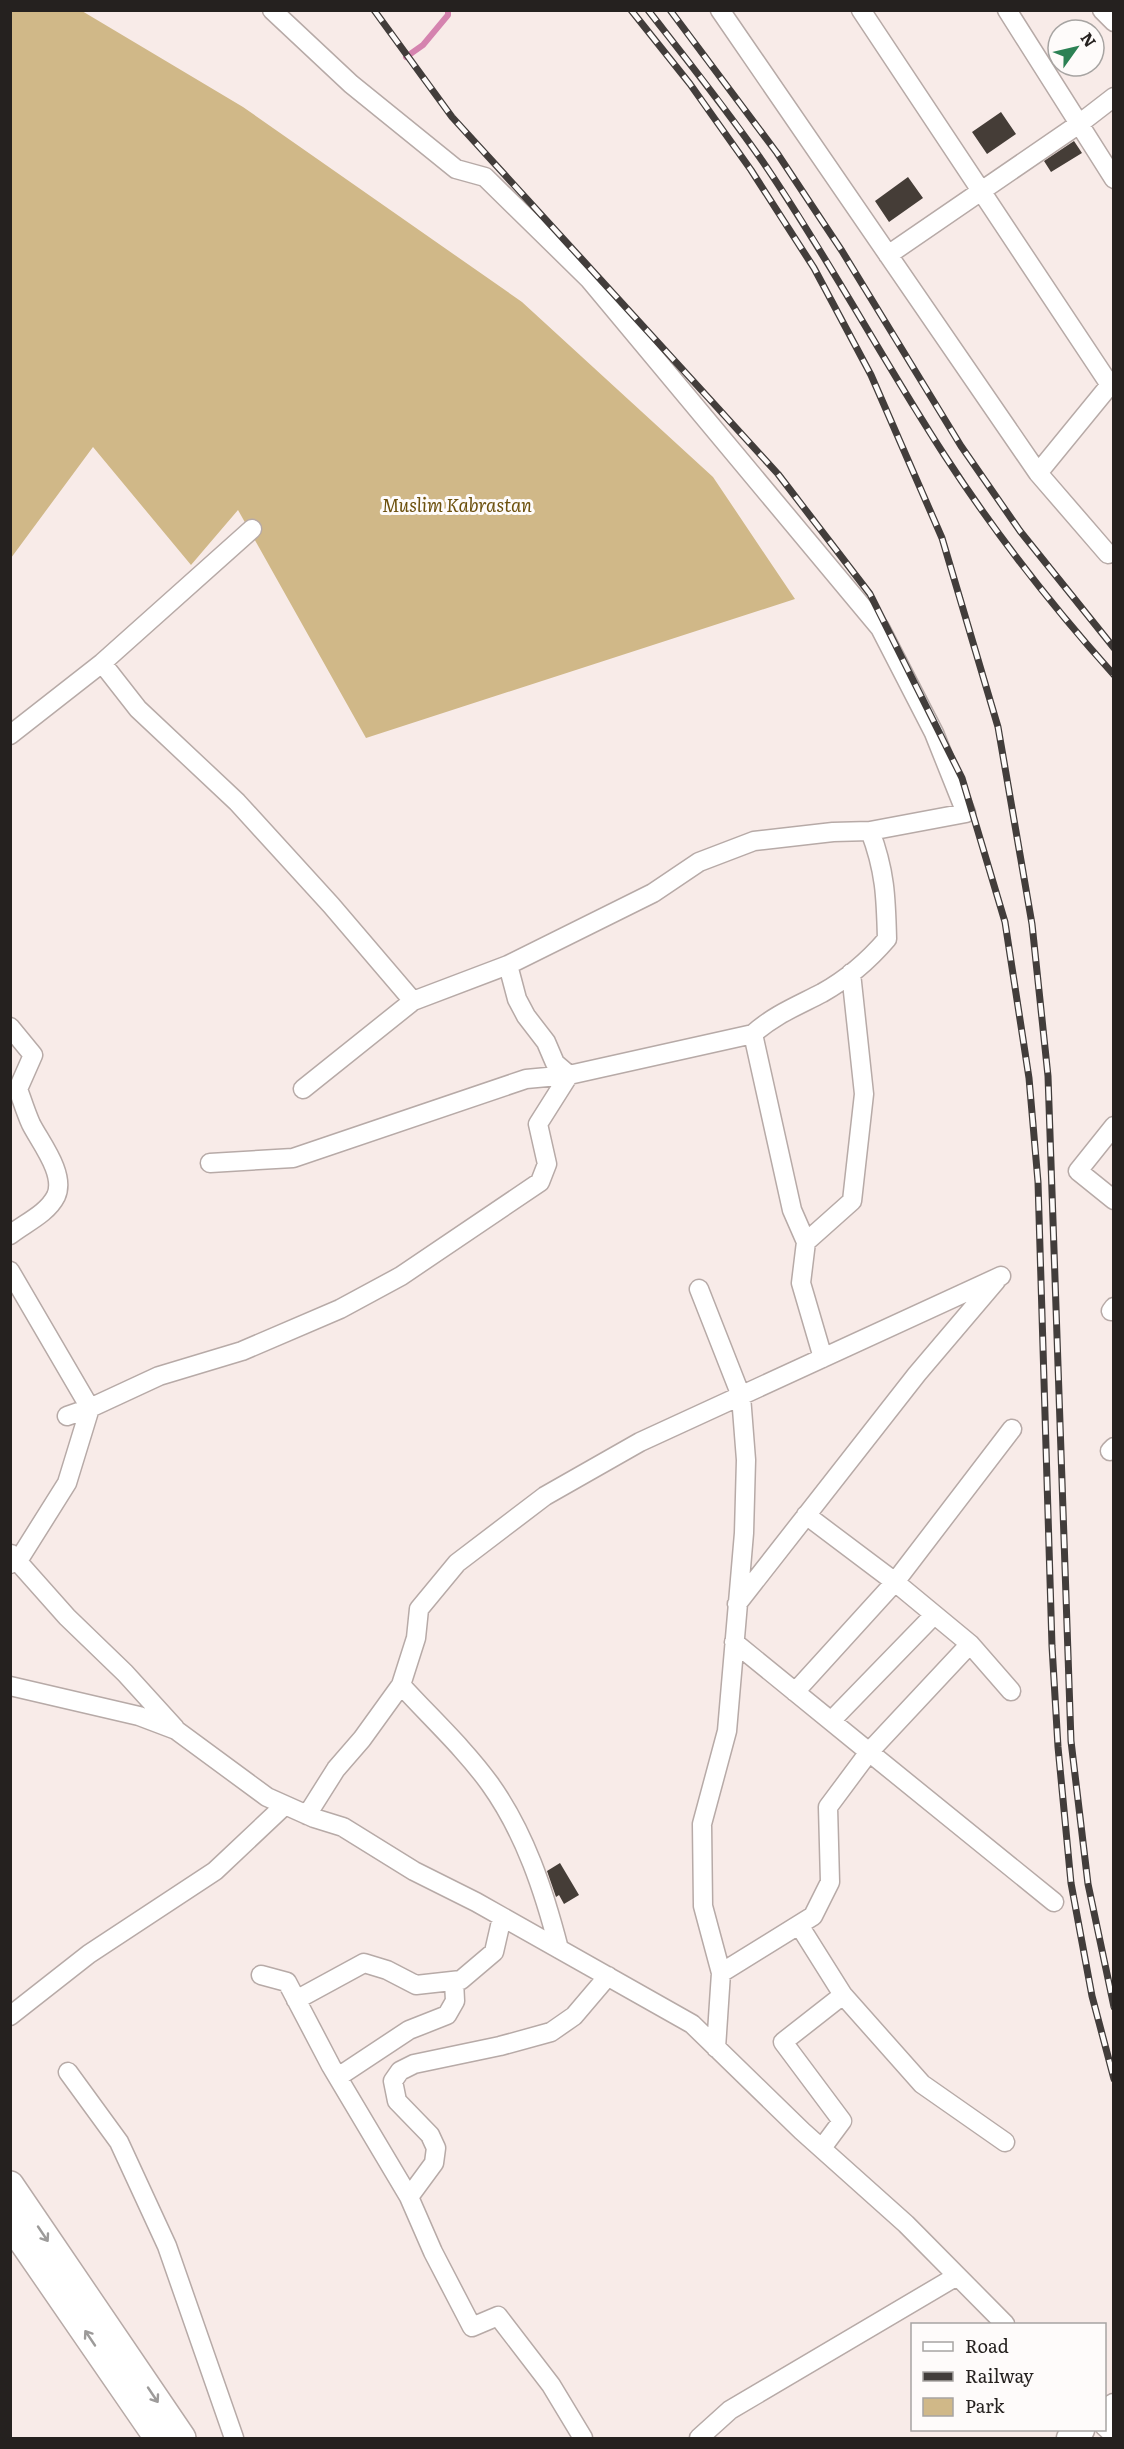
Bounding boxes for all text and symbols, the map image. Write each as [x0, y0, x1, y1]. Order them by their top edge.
north arrow [1046, 18, 1106, 78]
text: N [1076, 27, 1103, 51]
park label: Muslim Kabrastan [382, 491, 532, 518]
one-way arrow [37, 2225, 49, 2241]
legend [911, 2323, 1106, 2431]
one-way arrow [84, 2331, 96, 2347]
text: Road [965, 2332, 1009, 2359]
text: Railway [965, 2362, 1034, 2389]
one-way arrow [147, 2386, 159, 2403]
text: Park [965, 2392, 1006, 2419]

